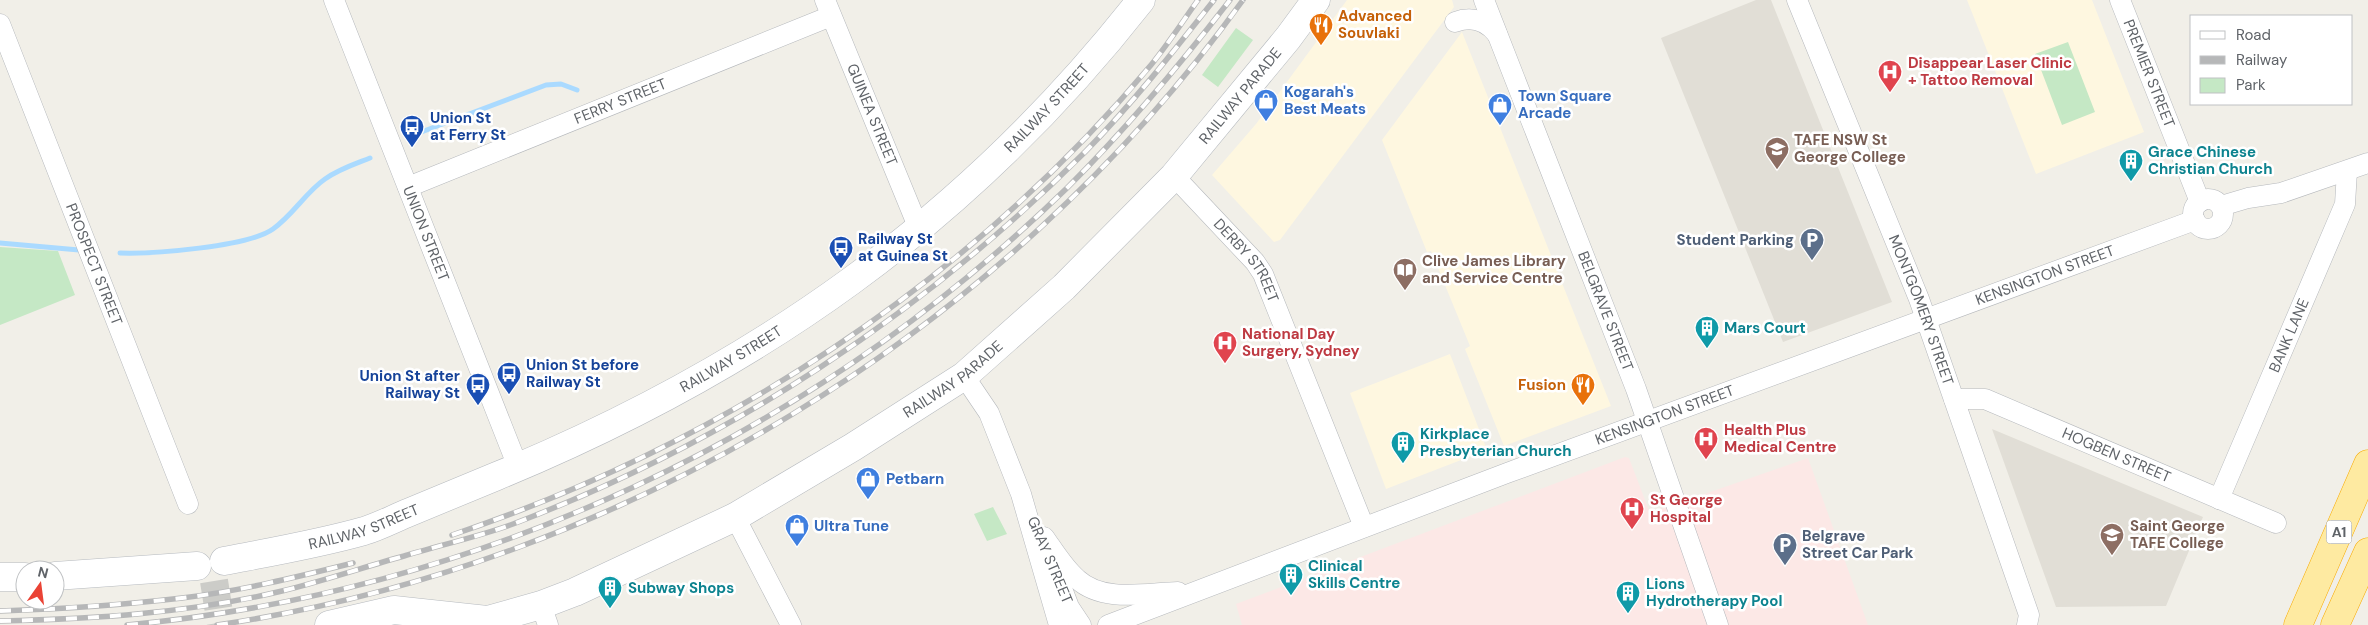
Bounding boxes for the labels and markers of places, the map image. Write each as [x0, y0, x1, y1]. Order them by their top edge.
place label: Advanced Souvlaki [1338, 6, 1412, 43]
restaurant icon: Advanced Souvlaki [1308, 12, 1334, 46]
place label: Disappear Laser Clinic + Tattoo Removal [1908, 53, 2072, 90]
hospital icon: Disappear Laser Clinic + Tattoo Removal [1877, 59, 1903, 93]
place label: Kogarah's Best Meats [1284, 82, 1366, 119]
place label: Town Square Arcade [1518, 86, 1612, 123]
shop icon: Kogarah's Best Meats [1253, 88, 1279, 122]
shop icon: Town Square Arcade [1487, 92, 1513, 126]
place label: Union St at Ferry St [430, 108, 506, 145]
bus stop icon: Union St at Ferry St [399, 114, 425, 148]
place label: TAFE NSW St George College [1794, 130, 1906, 167]
school or university icon: TAFE NSW St George College [1764, 136, 1790, 170]
place label: Grace Chinese Christian Church [2148, 142, 2273, 179]
building icon: Grace Chinese Christian Church [2118, 148, 2144, 182]
parking icon: Student Parking [1799, 227, 1825, 261]
place label: Railway St at Guinea St [858, 229, 948, 266]
place label: Student Parking [1676, 230, 1794, 250]
bus stop icon: Railway St at Guinea St [828, 235, 854, 269]
place label: Clive James Library and Service Centre [1422, 251, 1566, 288]
library icon: Clive James Library and Service Centre [1392, 257, 1418, 291]
building icon: Mars Court [1694, 315, 1720, 349]
place label: Mars Court [1724, 318, 1806, 338]
place label: National Day Surgery, Sydney [1242, 324, 1360, 361]
hospital icon: National Day Surgery, Sydney [1212, 330, 1238, 364]
place label: Union St before Railway St [526, 355, 639, 392]
bus stop icon: Union St before Railway St [496, 361, 522, 395]
place label: Union St after Railway St [360, 366, 460, 403]
bus stop icon: Union St after Railway St [465, 372, 491, 406]
restaurant icon: Fusion [1570, 372, 1596, 406]
place label: Fusion [1518, 375, 1566, 395]
place label: Health Plus Medical Centre [1724, 420, 1837, 457]
place label: Kirkplace Presbyterian Church [1420, 424, 1572, 461]
hospital icon: Health Plus Medical Centre [1693, 426, 1719, 460]
building icon: Kirkplace Presbyterian Church [1390, 430, 1416, 464]
shop icon: Petbarn [855, 466, 881, 500]
place label: Petbarn [886, 469, 944, 489]
place label: St George Hospital [1650, 490, 1723, 527]
hospital icon: St George Hospital [1619, 496, 1645, 530]
shop icon: Ultra Tune [784, 513, 810, 547]
place label: Ultra Tune [814, 516, 889, 536]
place label: Saint George TAFE College [2130, 516, 2225, 553]
school or university icon: Saint George TAFE College [2099, 522, 2125, 556]
place label: Belgrave Street Car Park [1802, 526, 1914, 563]
parking icon: Belgrave Street Car Park [1772, 532, 1798, 566]
place label: Clinical Skills Centre [1308, 556, 1400, 593]
building icon: Clinical Skills Centre [1278, 562, 1304, 596]
place label: Lions Hydrotherapy Pool [1646, 574, 1782, 611]
building icon: Subway Shops [597, 575, 623, 609]
place label: Subway Shops [628, 578, 734, 598]
building icon: Lions Hydrotherapy Pool [1615, 580, 1641, 614]

